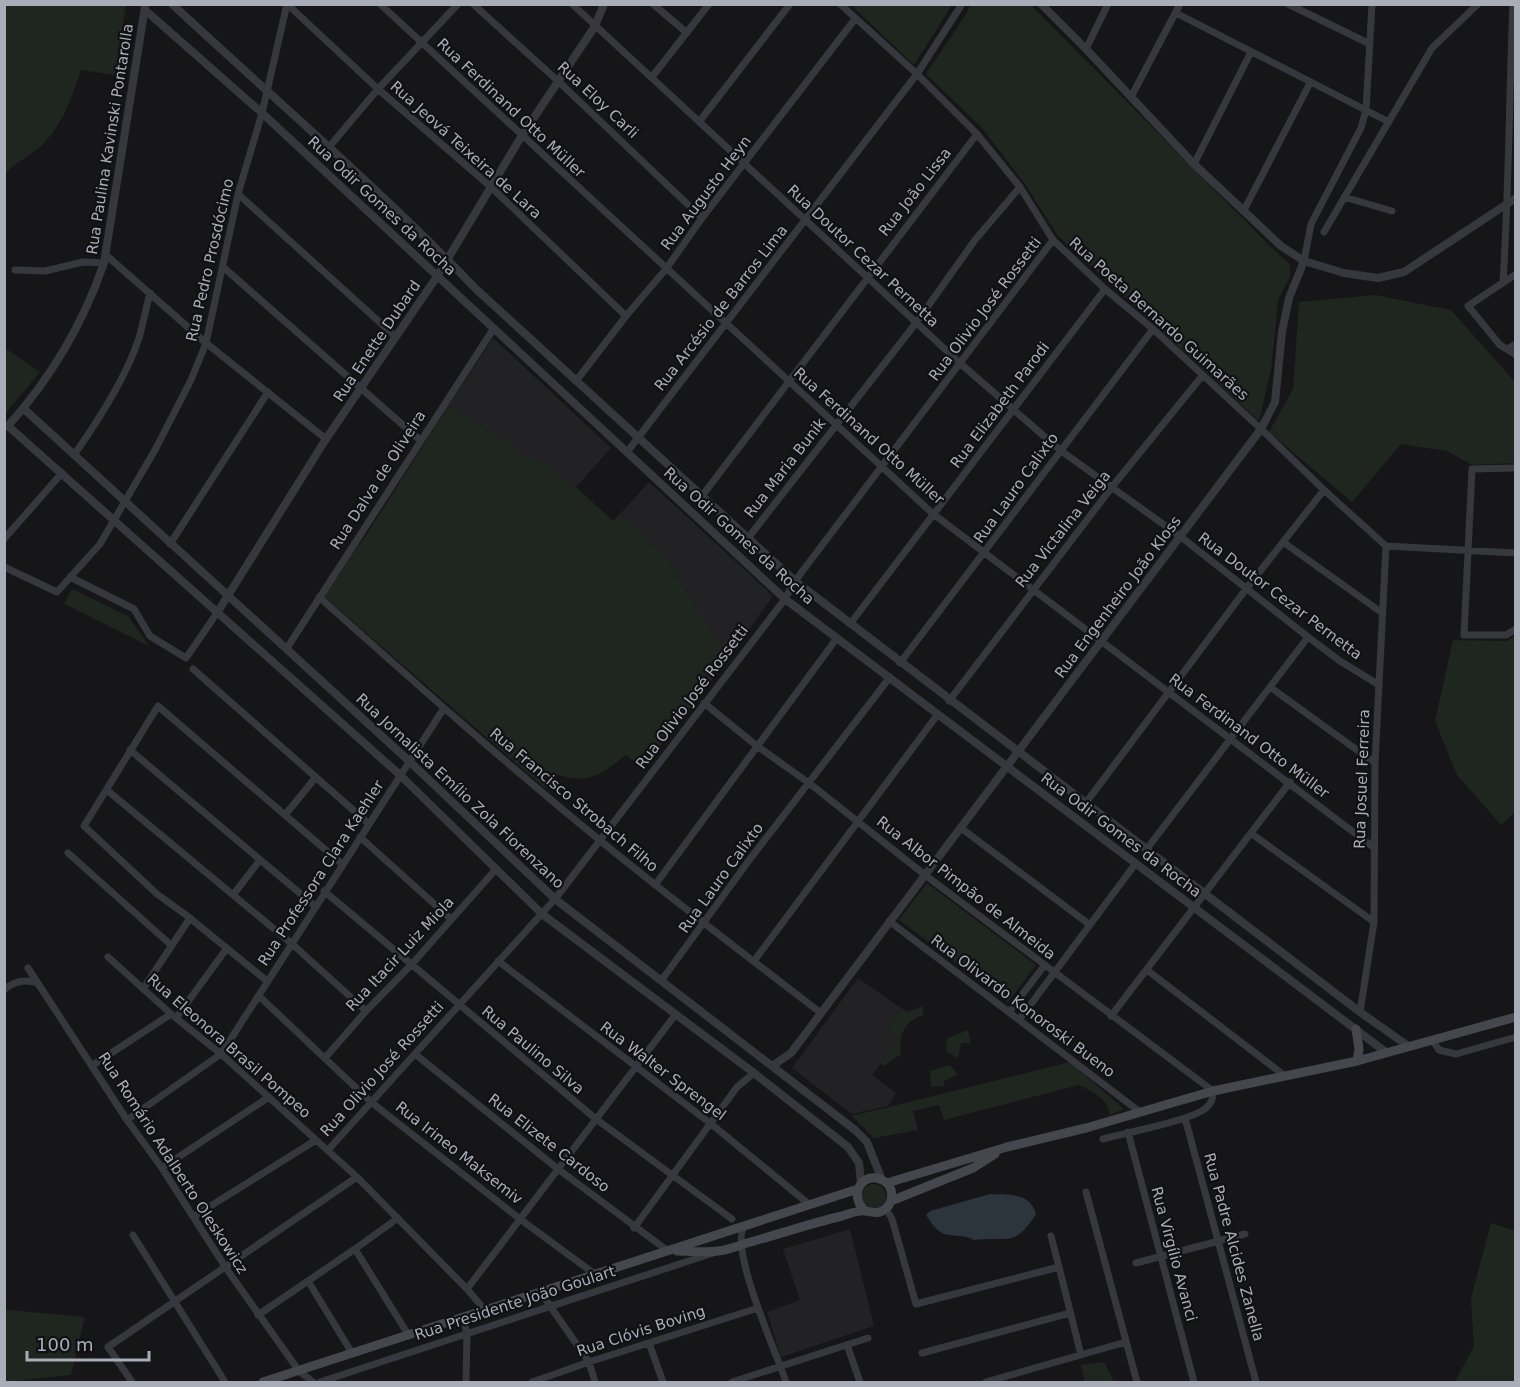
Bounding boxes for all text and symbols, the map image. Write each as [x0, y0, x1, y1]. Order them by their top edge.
street label: Rua Paulina Kavinski Pontarolla [83, 22, 137, 256]
street label: Rua Ferdinand Otto Müller [433, 35, 589, 182]
street label: Rua Eloy Carli [554, 58, 642, 142]
street label: Rua Jeová Teixeira de Lara [387, 77, 545, 223]
street label: Rua Augusto Heyn [657, 132, 755, 254]
street label: Rua Odir Gomes da Rocha [304, 133, 460, 279]
street label: Rua João Lissa [875, 144, 955, 240]
street label: Rua Pedro Prosdócimo [182, 177, 238, 343]
street label: Rua Doutor Cezar Pernetta [784, 181, 942, 331]
street label: Rua Arcésio de Barros Lima [651, 221, 791, 395]
street label: Rua Olivio José Rossetti [925, 234, 1045, 384]
street label: Rua Poeta Bernardo Guimarães [1066, 234, 1252, 404]
street label: Rua Enette Dubard [330, 277, 424, 405]
street label: Rua Elizabeth Parodi [947, 338, 1053, 472]
street label: Rua Ferdinand Otto Müller [790, 364, 948, 509]
street label: Rua Dalva de Oliveira [326, 407, 430, 553]
street label: Rua Maria Bunik [740, 414, 830, 522]
street label: Rua Lauro Calixto [970, 429, 1062, 547]
street label: Rua Odir Gomes da Rocha [660, 464, 818, 608]
street label: Rua Victalina Veiga [1012, 467, 1114, 591]
street label: Rua Engenheiro João Kloss [1051, 512, 1185, 682]
street label: Rua Doutor Cezar Pernetta [1195, 528, 1365, 664]
street label: Rua Olivio José Rossetti [632, 622, 752, 772]
street label: Rua Ferdinand Otto Müller [1165, 670, 1333, 803]
street label: Rua Jornalista Emílio Zola Florenzano [352, 690, 568, 892]
street label: Rua Josuel Ferreira [1351, 709, 1373, 849]
street label: Rua Francisco Strobach Filho [486, 724, 662, 876]
street label: Rua Odir Gomes da Rocha [1037, 769, 1205, 901]
street label: Rua Professora Clara Kaehler [254, 776, 388, 969]
street label: Rua Albor Pimpão de Almeida [873, 813, 1059, 963]
street label: Rua Lauro Calixto [675, 819, 767, 937]
street label: Rua Itacir Luiz Miola [342, 893, 458, 1015]
street label: Rua Olivardo Konoroski Bueno [927, 931, 1119, 1081]
street label: Rua Eleonora Brasil Pompeo [144, 970, 314, 1122]
street label: Rua Olivio José Rossetti [317, 998, 447, 1140]
street label: Rua Paulino Silva [478, 1002, 588, 1098]
street label: Rua Walter Sprengel [596, 1018, 730, 1124]
street label: Rua Romário Adalberto Oleskowicz [94, 1049, 252, 1277]
street label: Rua Elizete Cardoso [485, 1090, 613, 1196]
street label: Rua Irineo Maksemiv [392, 1098, 526, 1208]
street label: Rua Padre Alcides Zanella [1200, 1151, 1268, 1343]
street label: Rua Virgílio Avanci [1147, 1185, 1201, 1323]
street label: Rua Presidente João Goulart [413, 1262, 618, 1344]
street label: Rua Clóvis Boving [574, 1302, 708, 1360]
scale bar [27, 1324, 148, 1362]
text: 100 m [36, 1334, 94, 1355]

